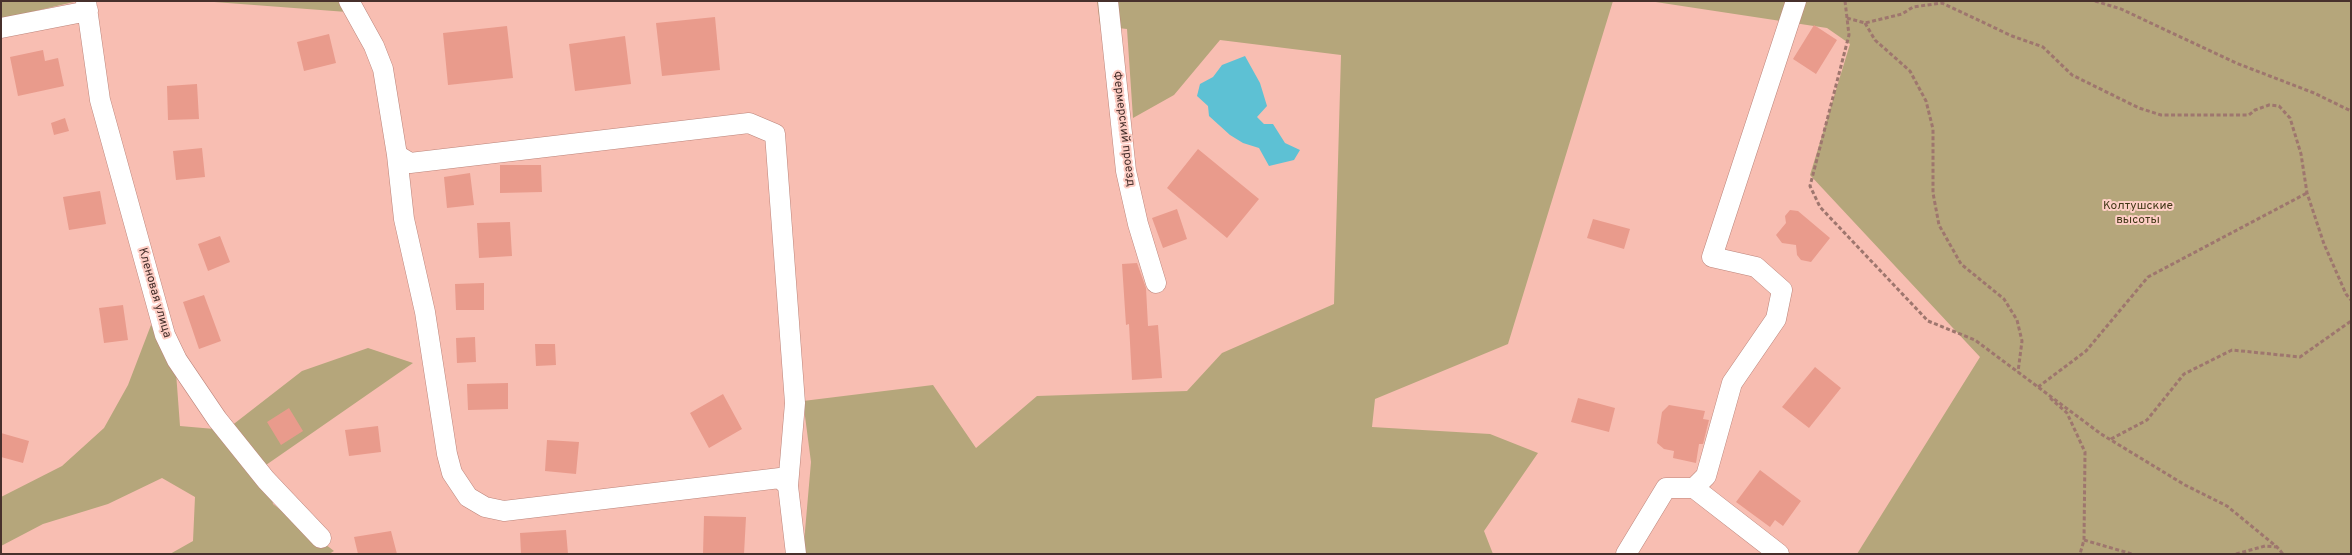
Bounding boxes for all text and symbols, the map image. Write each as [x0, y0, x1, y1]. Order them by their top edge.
street label: Фермерский проезд [1109, 71, 1137, 187]
park label: Колтушские высоты [2103, 200, 2173, 228]
street label: Кленовая улица [134, 246, 174, 340]

